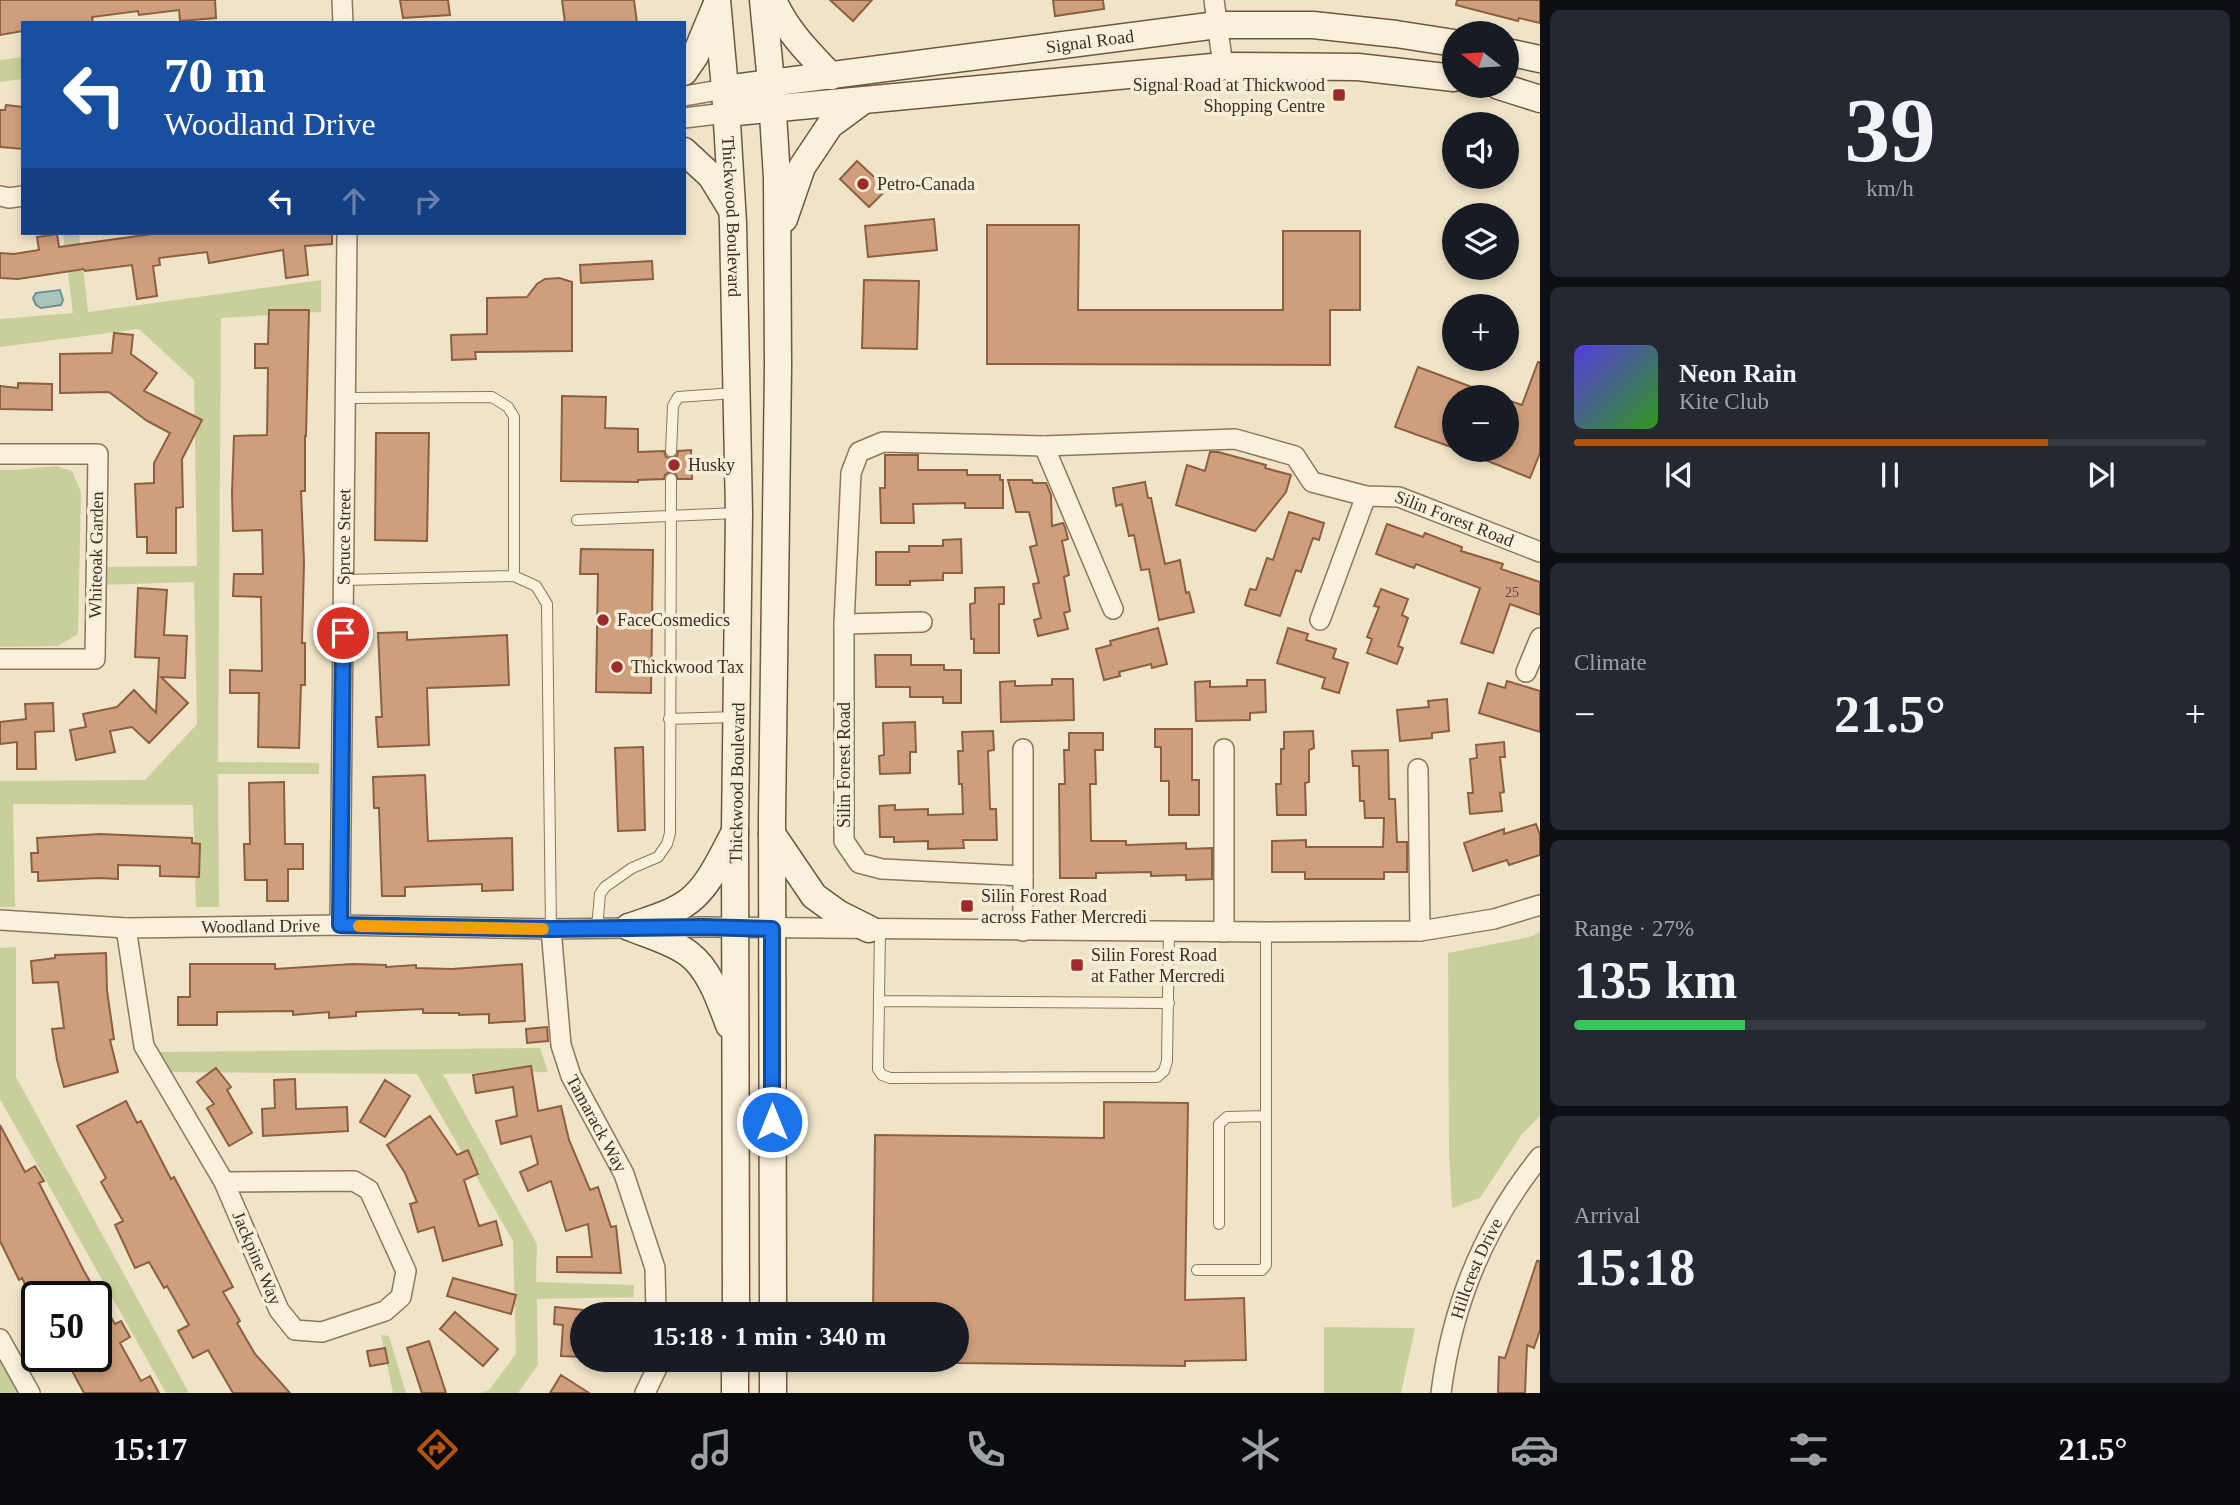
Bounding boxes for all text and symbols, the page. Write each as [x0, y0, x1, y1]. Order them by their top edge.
north arrow [1442, 21, 1519, 98]
map controls [1442, 21, 1519, 462]
street label: Signal Road [1045, 26, 1135, 57]
text: 70 m [164, 48, 266, 103]
icon: left [49, 49, 140, 140]
place label: Signal Road at Thickwood Shopping Centre [1133, 75, 1325, 116]
text: 39 [1845, 80, 1936, 181]
marker: Signal Road at Thickwood Shopping Centre [1331, 87, 1347, 103]
text: Woodland Drive [164, 106, 376, 142]
button: sound [1442, 112, 1519, 189]
street label: Thickwood Boulevard [718, 135, 745, 297]
place label: Petro-Canada [877, 174, 975, 194]
marker: Petro-Canada [855, 176, 871, 192]
text: km/h [1866, 176, 1914, 201]
icon: left [262, 182, 300, 220]
icon: ahead [335, 182, 373, 220]
icon: right [408, 182, 446, 220]
button: layers [1442, 203, 1519, 280]
button: + [1442, 294, 1519, 371]
text: Neon Rain [1679, 359, 1797, 388]
button: − [1442, 385, 1519, 462]
text: Kite Club [1679, 389, 1769, 414]
place label: Husky [688, 455, 735, 475]
icon: previous [1660, 456, 1698, 494]
icon: pause [1871, 456, 1909, 494]
icon: next [2082, 456, 2120, 494]
marker: Husky [666, 457, 682, 473]
street label: Silin Forest Road [1392, 486, 1517, 551]
street label: Spruce Street [333, 489, 354, 585]
street label: Whiteoak Garden [85, 491, 107, 619]
house number: 25 [1505, 585, 1519, 600]
pin [313, 603, 373, 663]
place label: FaceCosmedics [617, 610, 730, 630]
marker: FaceCosmedics [595, 612, 611, 628]
icon: arrive [324, 614, 362, 652]
text: Climate [1574, 650, 1647, 675]
place label: Thickwood Tax [631, 657, 744, 677]
marker: Thickwood Tax [609, 659, 625, 675]
text: 21.5° [1834, 686, 1946, 743]
text: − [1574, 693, 1595, 735]
text: + [2185, 693, 2206, 735]
street label: Thickwood Boulevard [726, 702, 748, 864]
street label: Silin Forest Road [834, 702, 854, 828]
place label: Silin Forest Road across Father Mercredi [981, 886, 1147, 927]
marker: Silin Forest Road across Father Mercredi [959, 898, 975, 914]
street label: Woodland Drive [201, 915, 320, 937]
text: Range · 27% [1574, 916, 1694, 941]
place label: Silin Forest Road at Father Mercredi [1091, 945, 1225, 986]
text: 135 km [1574, 952, 1737, 1009]
marker: Silin Forest Road at Father Mercredi [1069, 957, 1085, 973]
street label: Tamarack Way [562, 1071, 631, 1176]
position arrow [735, 1085, 809, 1159]
text: Arrival [1574, 1203, 1640, 1228]
street label: Jackpine Way [228, 1208, 286, 1308]
street label: Hillcrest Drive [1447, 1215, 1506, 1321]
text: 15:18 [1574, 1239, 1695, 1296]
speed limit sign: 50 [21, 1281, 112, 1372]
text: 15:18 · 1 min · 340 m [653, 1322, 887, 1351]
icon: directions [413, 1425, 462, 1474]
icon: music [687, 1425, 736, 1474]
icon: phone [961, 1425, 1010, 1474]
icon: climate [1236, 1425, 1285, 1474]
icon: car [1510, 1425, 1559, 1474]
icon: filters [1784, 1425, 1833, 1474]
text: 15:17 [113, 1431, 187, 1467]
text: 21.5° [2059, 1431, 2127, 1467]

